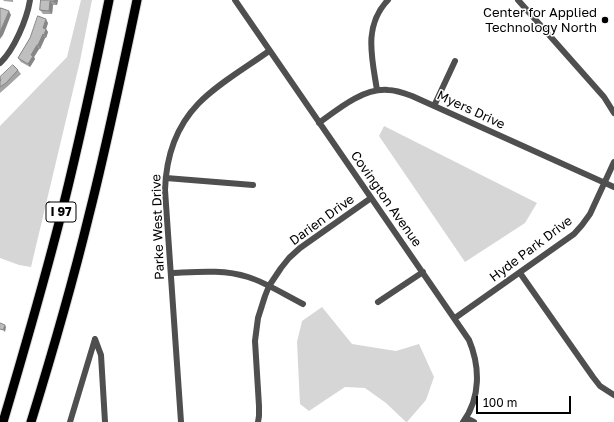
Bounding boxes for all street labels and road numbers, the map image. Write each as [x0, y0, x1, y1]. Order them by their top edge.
street label: Myers Drive [435, 87, 507, 133]
street label: Covington Avenue [347, 148, 425, 250]
street label: Parke West Drive [148, 174, 168, 280]
street label: Darien Drive [287, 191, 357, 249]
road number: I 97 [46, 202, 76, 222]
street label: Hyde Park Drive [487, 213, 575, 285]

